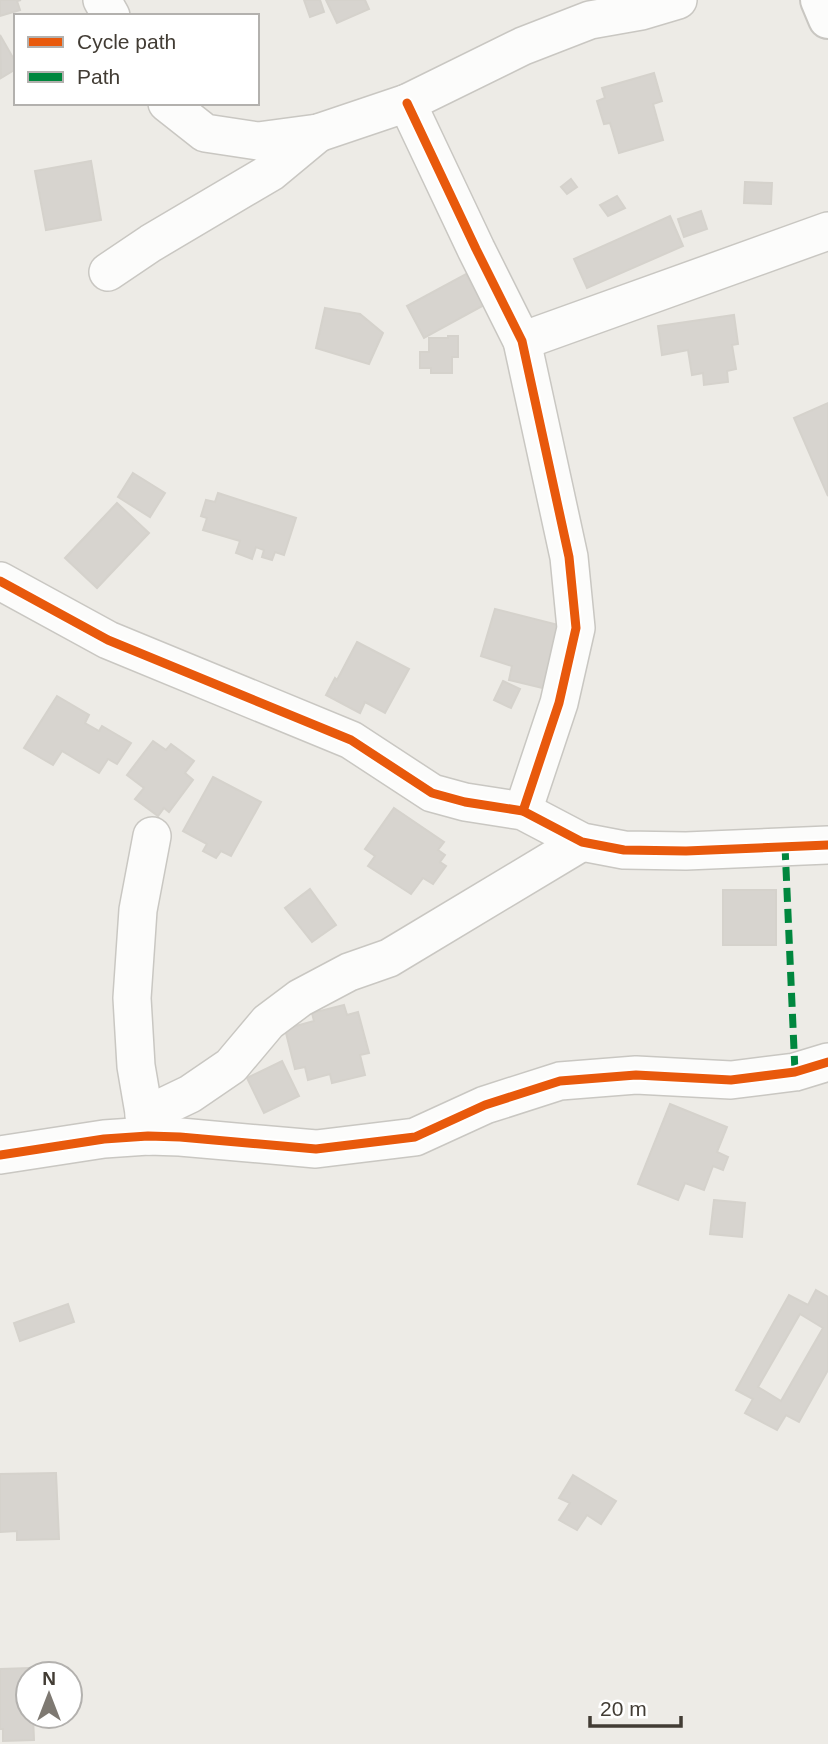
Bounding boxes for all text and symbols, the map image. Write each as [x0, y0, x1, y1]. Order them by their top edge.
legend [14, 14, 259, 105]
text: Cycle path [77, 30, 176, 53]
text: Path [77, 65, 120, 88]
north arrow [14, 1660, 84, 1730]
text: N [42, 1668, 56, 1689]
scale bar [590, 1684, 681, 1728]
text: 20 m [600, 1697, 647, 1720]

